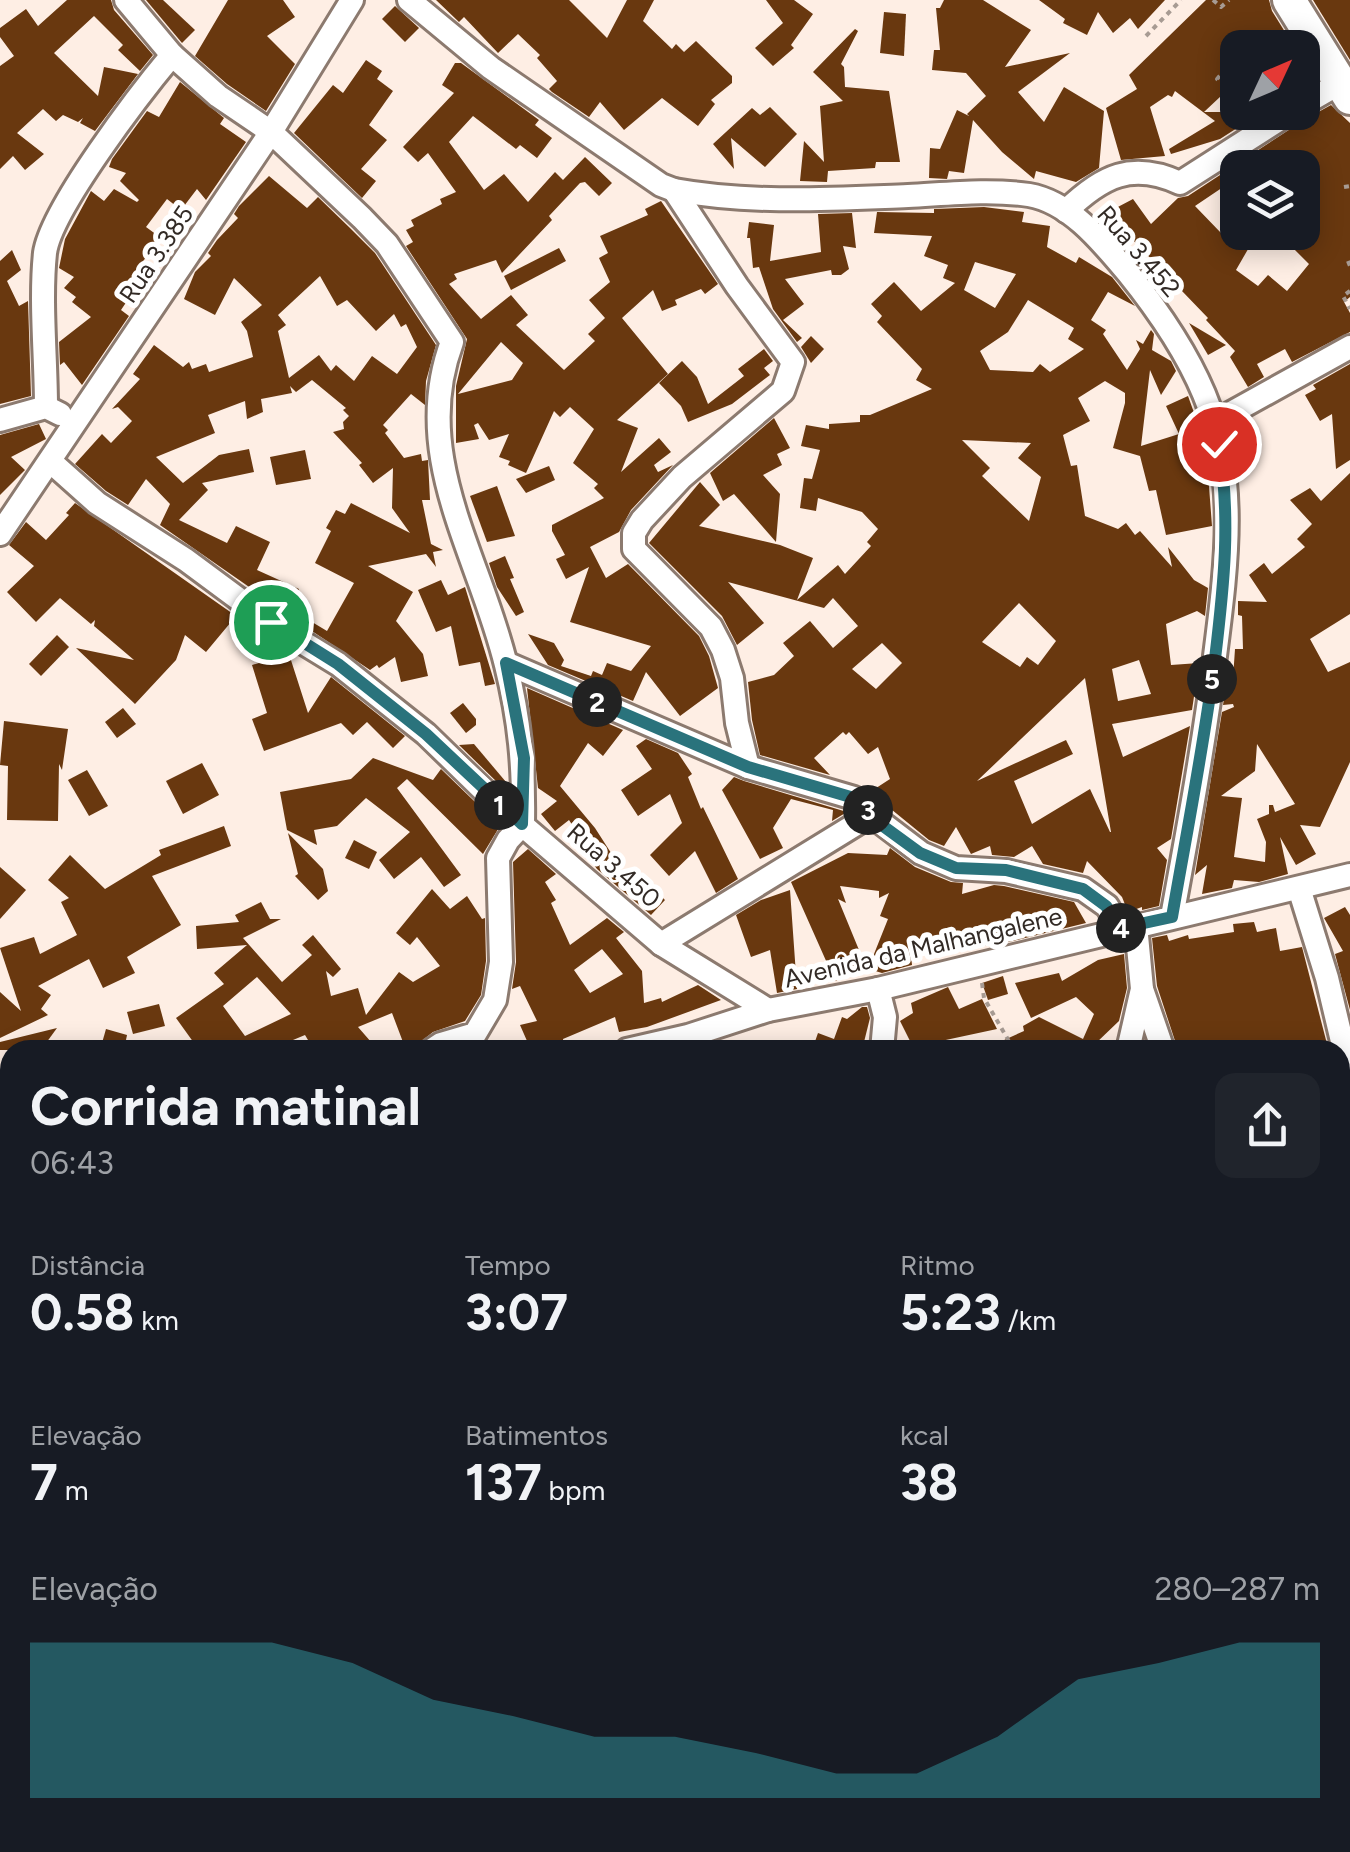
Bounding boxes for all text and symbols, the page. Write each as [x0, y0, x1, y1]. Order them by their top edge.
north arrow [1220, 30, 1320, 130]
map controls [1220, 30, 1320, 250]
button: layers [1220, 150, 1320, 250]
street label: Rua 3.452 [1091, 199, 1187, 303]
street label: Rua 3.385 [113, 200, 199, 308]
pin [1177, 402, 1262, 487]
icon: check [1192, 417, 1247, 472]
pin [229, 580, 314, 665]
icon: arrive [244, 595, 299, 650]
pin: 5 [1187, 654, 1237, 704]
text: 5 [1204, 662, 1220, 696]
pin: 2 [572, 677, 622, 727]
text: 2 [589, 685, 605, 719]
pin: 1 [474, 780, 524, 830]
pin: 3 [843, 785, 893, 835]
text: 1 [493, 788, 505, 822]
text: 3 [860, 793, 876, 827]
street label: Rua 3.450 [561, 817, 667, 913]
street label: Avenida da Malhangalene [781, 900, 1065, 994]
pin: 4 [1096, 903, 1146, 953]
text: 4 [1112, 911, 1130, 945]
text: Corrida matinal [30, 1073, 421, 1139]
button: share [1215, 1073, 1320, 1178]
text: 06:43 [30, 1144, 114, 1182]
text: Distância [30, 1248, 145, 1282]
text: Tempo [465, 1248, 551, 1282]
text: Ritmo [900, 1248, 975, 1282]
text: 0.58 [30, 1282, 134, 1343]
text: 3:07 [465, 1282, 568, 1343]
text: 5:23 [900, 1282, 1001, 1343]
text: km [134, 1303, 179, 1337]
text: /km [1001, 1303, 1056, 1337]
text: Elevação [30, 1418, 142, 1452]
text: Batimentos [465, 1418, 608, 1452]
text: kcal [900, 1418, 949, 1452]
text: 7 [30, 1452, 58, 1513]
text: 137 [465, 1452, 542, 1513]
text: 38 [900, 1452, 958, 1513]
text: m [58, 1473, 89, 1507]
text: bpm [542, 1473, 605, 1507]
text: Elevação [30, 1570, 158, 1608]
text: 280–287 m [1154, 1570, 1320, 1608]

